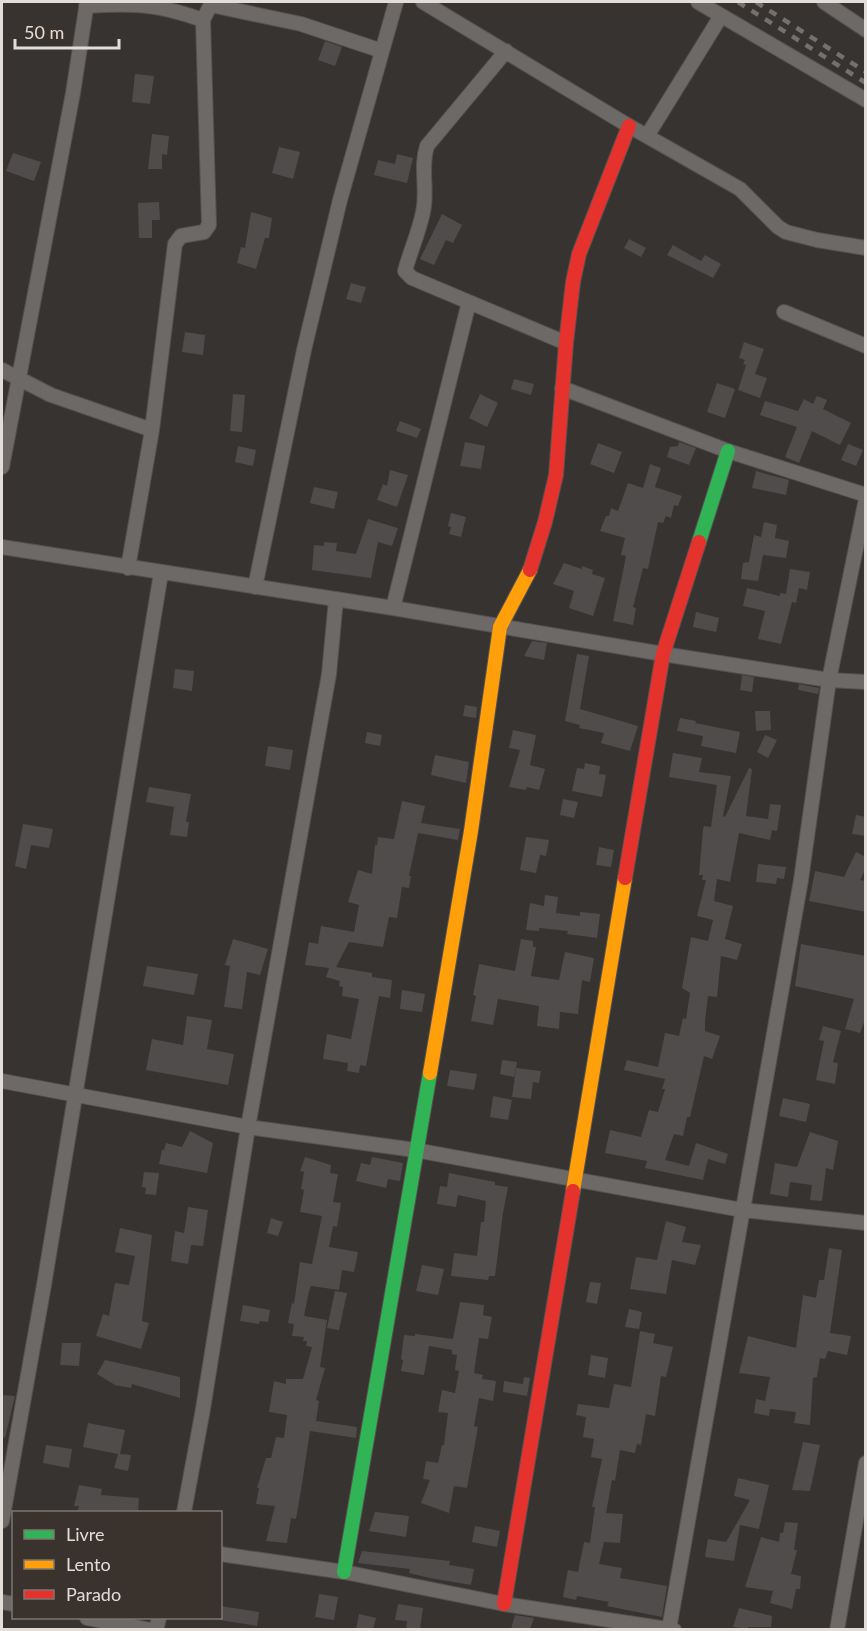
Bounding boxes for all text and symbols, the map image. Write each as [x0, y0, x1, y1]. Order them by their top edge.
scale bar [15, 12, 118, 50]
text: 50 m [24, 21, 64, 43]
legend [12, 1511, 222, 1619]
text: Livre [66, 1523, 105, 1545]
text: Lento [66, 1553, 111, 1575]
text: Parado [66, 1583, 121, 1605]

